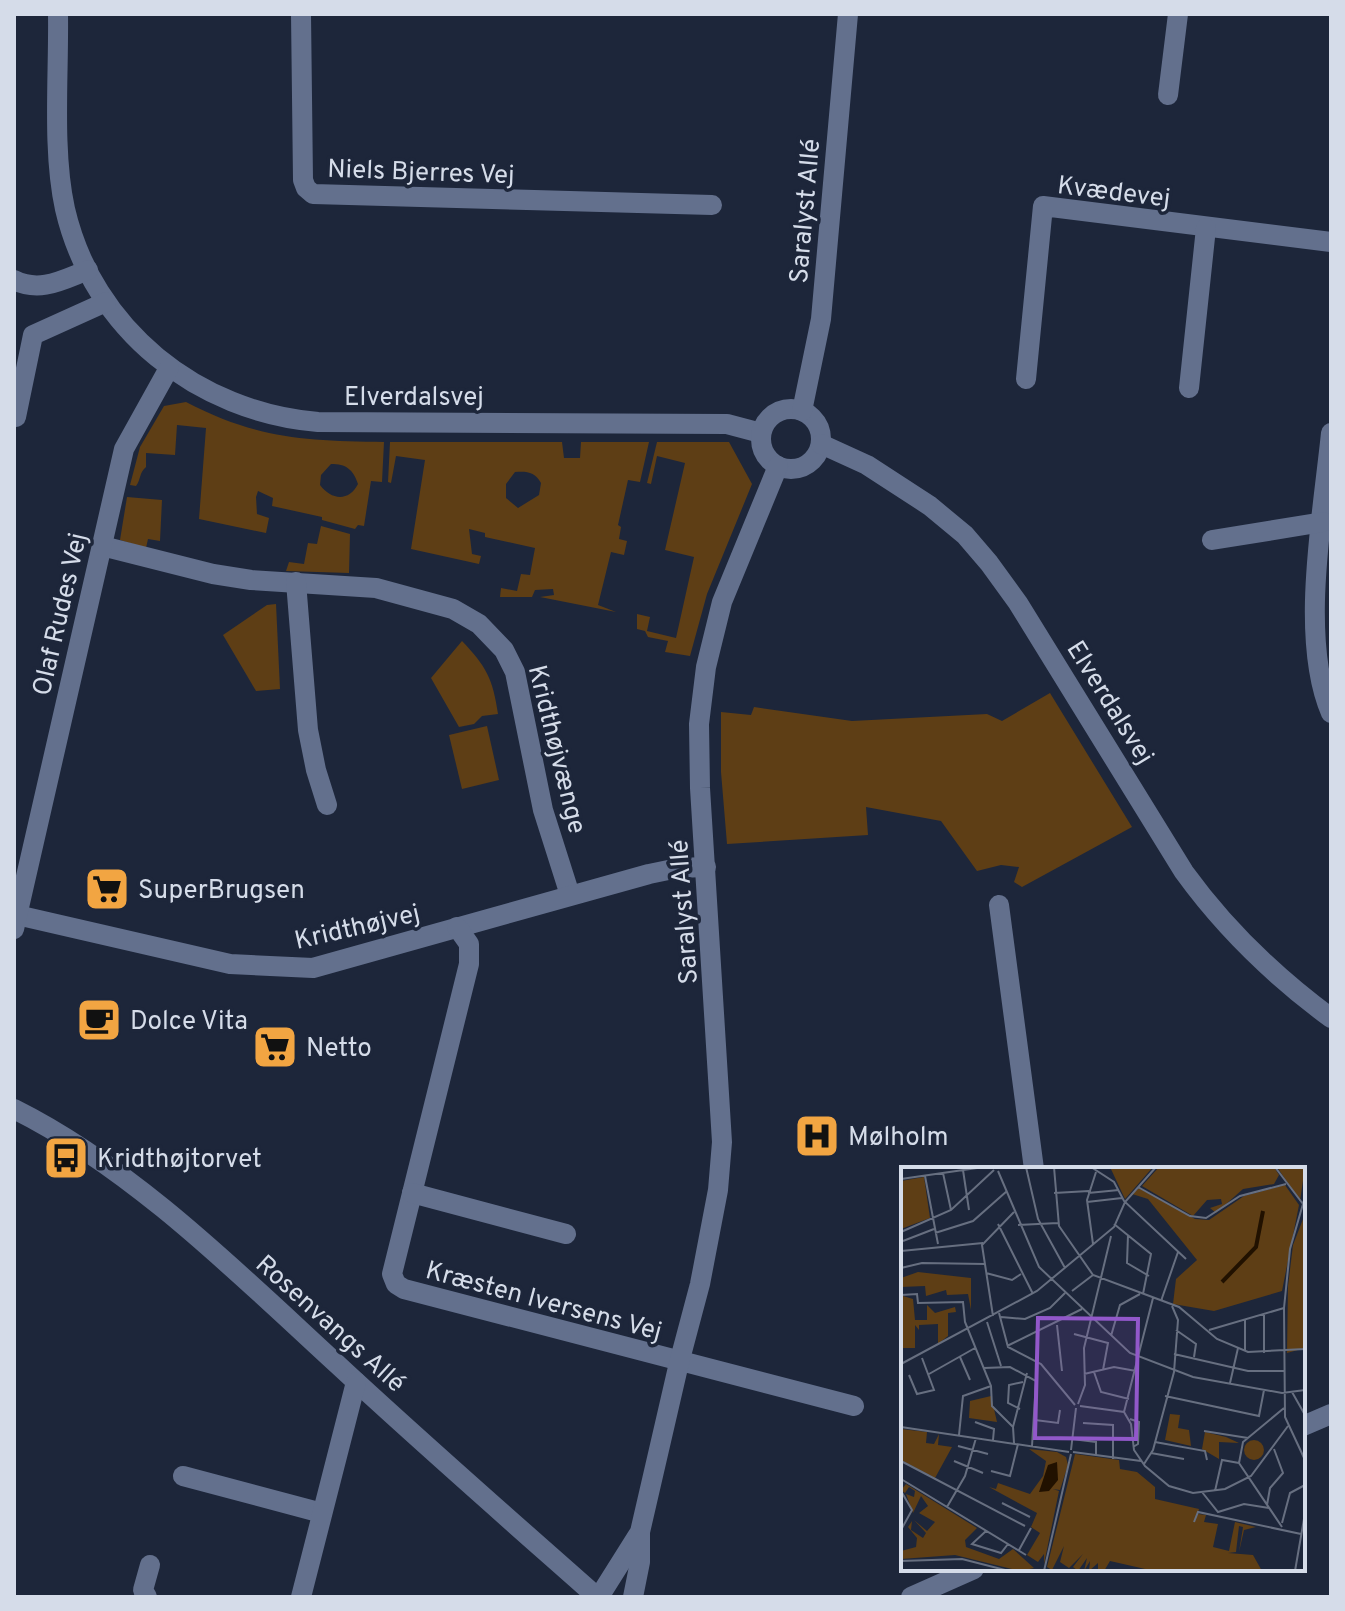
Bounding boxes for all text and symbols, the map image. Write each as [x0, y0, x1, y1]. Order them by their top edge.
street label: Saralyst Allé [784, 138, 829, 285]
street label: Niels Bjerres Vej [327, 154, 515, 193]
street label: Kvædevej [1055, 170, 1172, 217]
street label: Elverdalsvej [344, 382, 484, 415]
street label: Olaf Rudes Vej [27, 530, 96, 699]
street label: Elverdalsvej [1058, 635, 1160, 771]
street label: Kridthøjvænge [519, 662, 592, 837]
street label: Saralyst Allé [664, 838, 707, 985]
supermarket icon: SuperBrugsen [83, 865, 131, 913]
place label: SuperBrugsen [138, 875, 305, 908]
street label: Kridthøjvej [292, 898, 423, 959]
cafe icon: Dolce Vita [75, 996, 123, 1044]
place label: Dolce Vita [130, 1006, 248, 1039]
supermarket icon: Netto [251, 1023, 299, 1071]
place label: Netto [306, 1033, 372, 1066]
hospital icon: Mølholm [793, 1112, 841, 1160]
place label: Mølholm [848, 1122, 949, 1155]
bus stop icon: Kridthøjtorvet [42, 1134, 90, 1182]
place label: Kridthøjtorvet [97, 1144, 262, 1177]
inset map [901, 1167, 1305, 1571]
street label: Rosenvangs Allé [247, 1249, 411, 1401]
street label: Kræsten Iversens Vej [422, 1255, 665, 1350]

